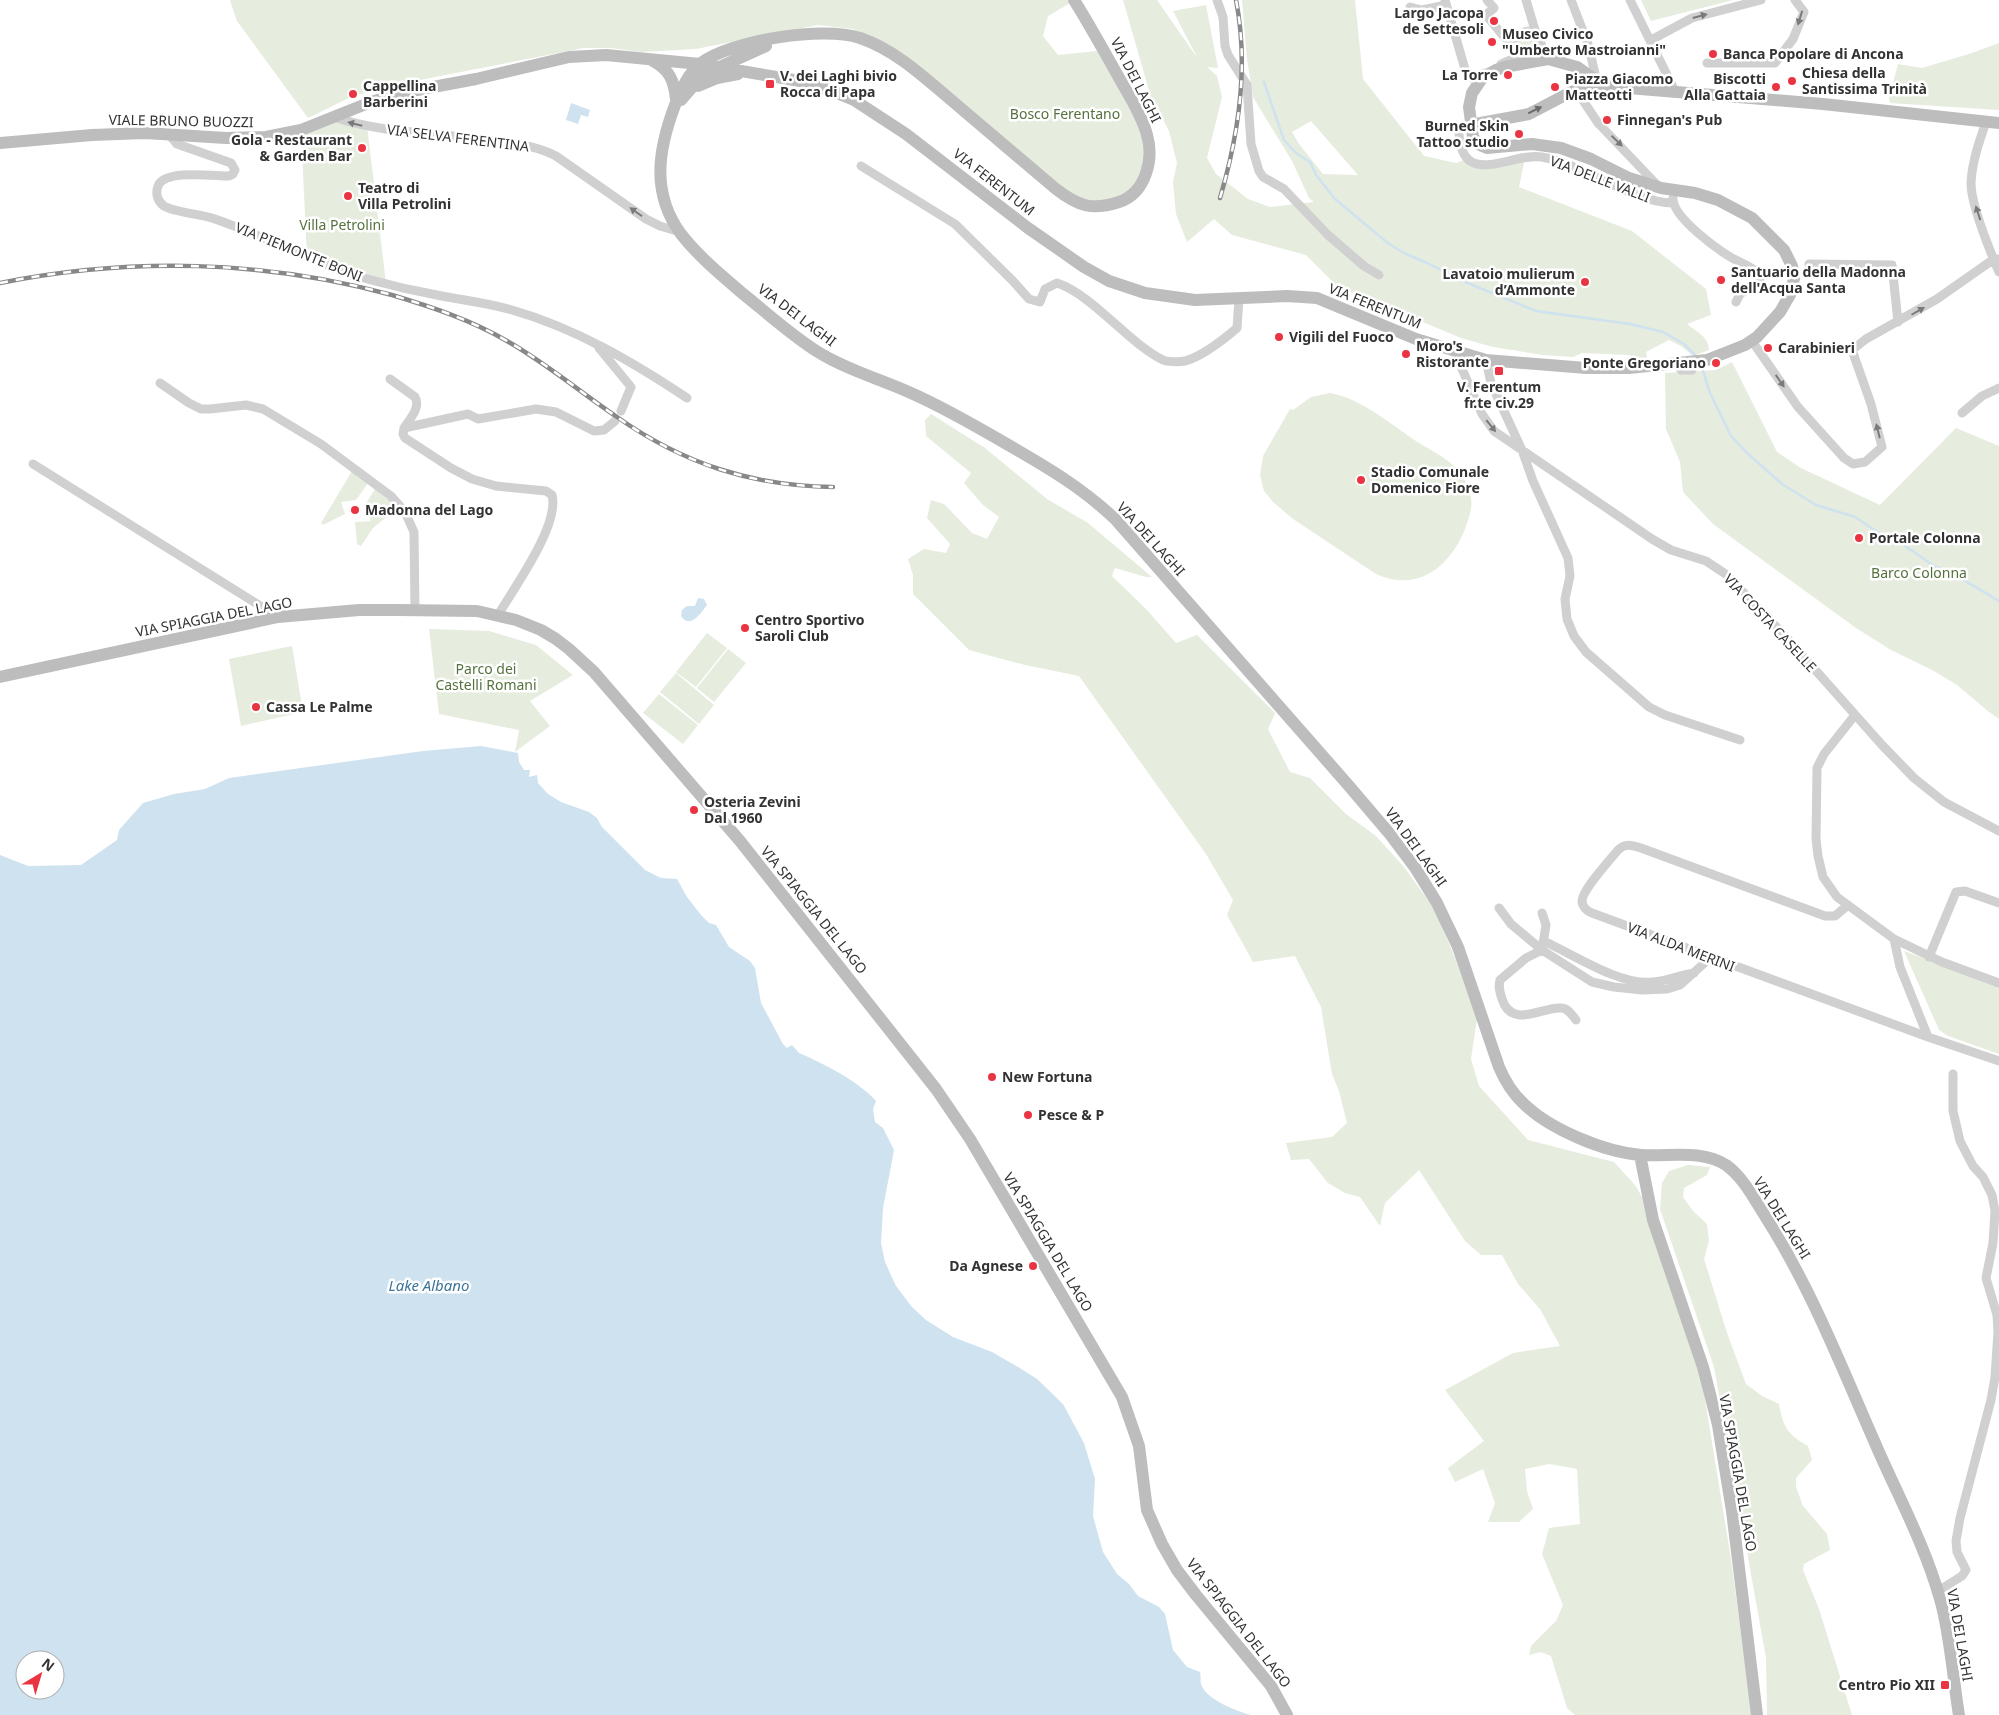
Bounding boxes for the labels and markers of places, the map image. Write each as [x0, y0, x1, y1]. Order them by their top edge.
place label: Largo Jacopa de Settesoli [1394, 3, 1484, 38]
marker: Largo Jacopa de Settesoli [1488, 15, 1500, 27]
place label: Museo Civico "Umberto Mastroianni" [1502, 24, 1666, 59]
marker: Museo Civico "Umberto Mastroianni" [1486, 36, 1498, 48]
place label: Banca Popolare di Ancona [1723, 44, 1904, 63]
marker: Banca Popolare di Ancona [1707, 48, 1719, 60]
place label: Chiesa della Santissima Trinità [1802, 63, 1927, 98]
place label: La Torre [1442, 65, 1498, 84]
place label: V. dei Laghi bivio Rocca di Papa [780, 66, 897, 101]
marker: La Torre [1502, 69, 1514, 81]
place label: Piazza Giacomo Matteotti [1565, 69, 1673, 104]
place label: Biscotti Alla Gattaia [1684, 69, 1766, 104]
marker: Chiesa della Santissima Trinità [1786, 75, 1798, 87]
place label: Cappellina Barberini [363, 76, 436, 111]
marker: V. dei Laghi bivio Rocca di Papa [764, 78, 776, 90]
marker: Piazza Giacomo Matteotti [1549, 81, 1561, 93]
marker: Biscotti Alla Gattaia [1770, 81, 1782, 93]
marker: Cappellina Barberini [347, 88, 359, 100]
place label: Finnegan's Pub [1617, 110, 1722, 129]
marker: Finnegan's Pub [1601, 114, 1613, 126]
place label: Burned Skin Tattoo studio [1416, 116, 1509, 151]
marker: Burned Skin Tattoo studio [1513, 128, 1525, 140]
place label: Gola - Restaurant & Garden Bar [231, 130, 353, 165]
marker: Gola - Restaurant & Garden Bar [356, 142, 368, 154]
place label: Teatro di Villa Petrolini [358, 178, 451, 213]
marker: Teatro di Villa Petrolini [342, 190, 354, 202]
place label: Santuario della Madonna dell'Acqua Santa [1731, 262, 1906, 297]
place label: Lavatoio mulierum d’Ammonte [1443, 264, 1575, 299]
marker: Santuario della Madonna dell'Acqua Santa [1715, 274, 1727, 286]
marker: Lavatoio mulierum d’Ammonte [1579, 276, 1591, 288]
place label: Vigili del Fuoco [1289, 327, 1394, 346]
marker: Vigili del Fuoco [1273, 331, 1285, 343]
place label: Moro's Ristorante [1416, 336, 1489, 371]
place label: Carabinieri [1778, 338, 1855, 357]
marker: Carabinieri [1762, 342, 1774, 354]
marker: Moro's Ristorante [1400, 348, 1412, 360]
place label: Ponte Gregoriano [1583, 353, 1706, 372]
marker: Ponte Gregoriano [1710, 357, 1722, 369]
marker: V. Ferentum fr.te civ.29 [1493, 365, 1505, 377]
place label: V. Ferentum fr.te civ.29 [1457, 377, 1541, 412]
place label: Stadio Comunale Domenico Fiore [1371, 462, 1489, 497]
marker: Stadio Comunale Domenico Fiore [1355, 474, 1367, 486]
place label: Madonna del Lago [365, 500, 493, 519]
marker: Madonna del Lago [349, 504, 361, 516]
place label: Portale Colonna [1869, 528, 1981, 547]
marker: Portale Colonna [1853, 532, 1865, 544]
place label: Centro Sportivo Saroli Club [755, 610, 865, 645]
marker: Centro Sportivo Saroli Club [739, 622, 751, 634]
place label: Cassa Le Palme [266, 697, 373, 716]
marker: Cassa Le Palme [250, 701, 262, 713]
place label: Osteria Zevini Dal 1960 [704, 792, 801, 827]
marker: Osteria Zevini Dal 1960 [688, 804, 700, 816]
place label: New Fortuna [1002, 1067, 1092, 1086]
marker: New Fortuna [986, 1071, 998, 1083]
place label: Pesce & P [1038, 1105, 1104, 1124]
marker: Pesce & P [1022, 1109, 1034, 1121]
place label: Da Agnese [949, 1256, 1023, 1275]
marker: Da Agnese [1027, 1260, 1039, 1272]
place label: Centro Pio XII [1839, 1675, 1935, 1694]
marker: Centro Pio XII [1939, 1679, 1951, 1691]

